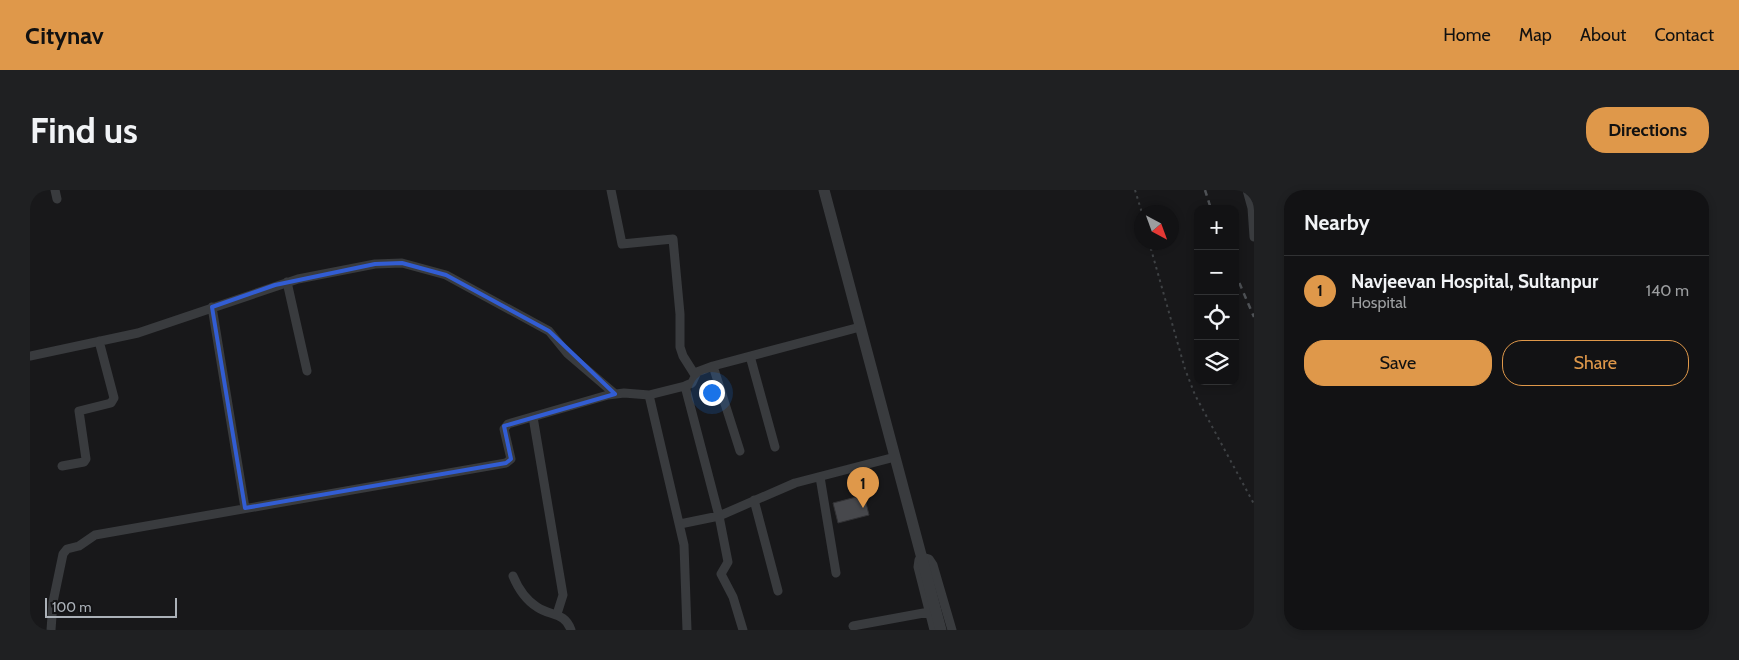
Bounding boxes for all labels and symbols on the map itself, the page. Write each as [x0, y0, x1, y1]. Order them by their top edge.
north arrow [1134, 205, 1179, 250]
your location [699, 380, 725, 406]
pin: 1 [847, 467, 879, 508]
scale bar [45, 595, 178, 618]

